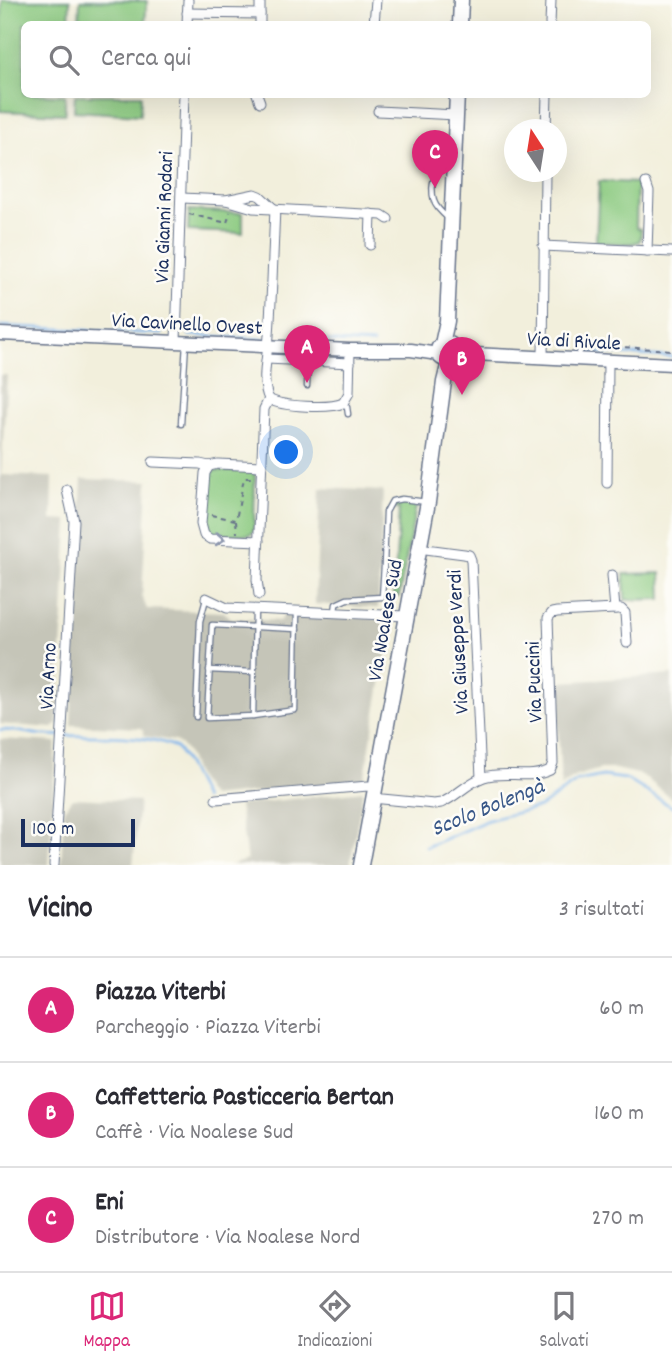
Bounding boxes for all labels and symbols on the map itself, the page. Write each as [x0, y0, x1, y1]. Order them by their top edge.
north arrow [504, 119, 567, 182]
pin: C [412, 130, 458, 188]
street label: Via Gianni Rodari [149, 151, 183, 284]
street label: Via Cavinello Ovest [111, 307, 263, 345]
pin: A [284, 325, 330, 383]
street label: Via di Rivale [526, 326, 622, 360]
pin: B [439, 337, 485, 395]
your location [269, 435, 303, 469]
one-way arrow [215, 531, 226, 546]
street label: Via Noalese Sud [361, 557, 412, 684]
street label: Via Giuseppe Verdi [441, 569, 479, 715]
street label: Via Puccini [520, 641, 552, 723]
street label: Via Arno [33, 642, 67, 710]
water label: Scolo Bolengà [427, 771, 550, 847]
scale bar [21, 816, 135, 848]

